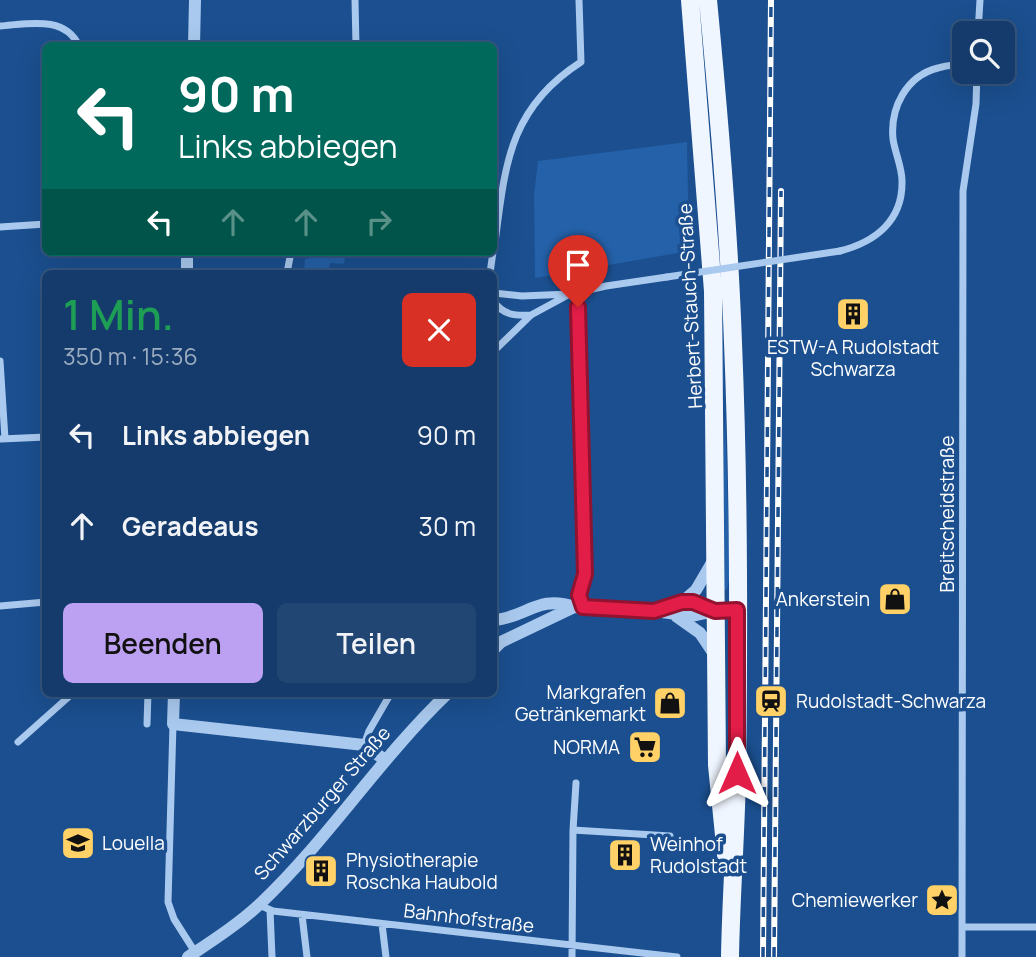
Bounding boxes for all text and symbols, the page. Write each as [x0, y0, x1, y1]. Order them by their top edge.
map controls [952, 21, 1015, 84]
button: search [952, 21, 1015, 84]
text: 90 m [178, 60, 295, 127]
icon: left [63, 70, 154, 161]
text: Links abbiegen [178, 124, 398, 168]
icon: left [141, 203, 179, 241]
icon: ahead [214, 203, 252, 241]
icon: ahead [287, 203, 325, 241]
icon: right [360, 203, 398, 241]
street label: Herbert-Stauch-Straße [672, 203, 708, 409]
pin [548, 235, 608, 307]
icon: arrive [559, 246, 597, 284]
text: 1 Min. [63, 285, 174, 343]
button: close [402, 293, 476, 367]
building icon: ESTW-A Rudolstadt Schwarza [834, 295, 872, 333]
place label: ESTW-A Rudolstadt Schwarza [767, 334, 939, 382]
text: 350 m · 15:36 [63, 340, 198, 372]
icon: left [63, 416, 101, 454]
text: Links abbiegen [122, 417, 310, 453]
text: 90 m [417, 417, 476, 453]
street label: Breitscheidstraße [934, 435, 960, 593]
icon: ahead [63, 507, 101, 545]
text: Geradeaus [122, 508, 258, 544]
text: 30 m [419, 508, 476, 544]
shop icon: Ankerstein [876, 580, 914, 618]
place label: Ankerstein [776, 586, 870, 612]
button: Beenden [63, 603, 263, 683]
button: Teilen [277, 603, 476, 683]
place label: Markgrafen Getränkemarkt [515, 679, 646, 727]
station icon: Rudolstadt-Schwarza [752, 682, 790, 720]
shop icon: Markgrafen Getränkemarkt [651, 684, 689, 722]
place label: Rudolstadt-Schwarza [796, 688, 986, 714]
street label: Schwarzburger Straße [248, 721, 396, 885]
supermarket icon: NORMA [626, 728, 664, 766]
place label: NORMA [553, 734, 620, 760]
position arrow [700, 736, 774, 810]
school or university icon: Louella [59, 824, 97, 862]
place label: Louella [102, 830, 165, 856]
place label: Weinhof Rudolstadt [650, 831, 747, 879]
building icon: Weinhof Rudolstadt [606, 836, 644, 874]
place label: Physiotherapie Roschka Haubold [346, 847, 498, 895]
building icon: Physiotherapie Roschka Haubold [302, 852, 340, 890]
place icon: Chemiewerker [923, 881, 961, 919]
place label: Chemiewerker [792, 887, 918, 913]
street label: Bahnhofstraße [402, 897, 536, 939]

